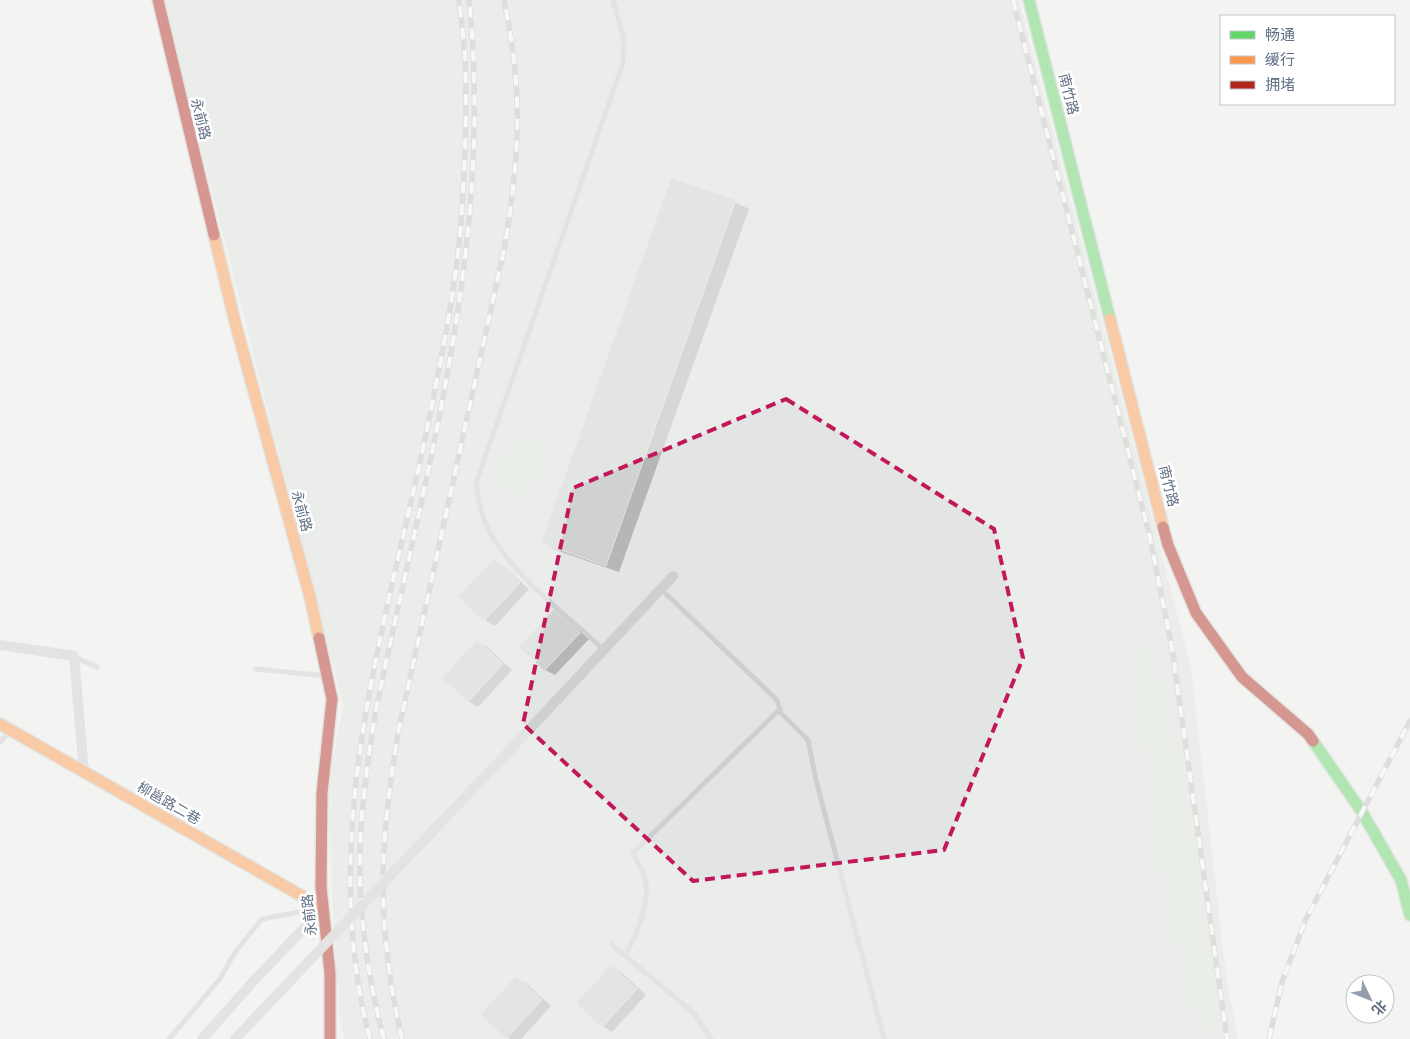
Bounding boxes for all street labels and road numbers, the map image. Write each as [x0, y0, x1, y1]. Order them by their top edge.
street label: 南竹路 [1056, 72, 1082, 116]
street label: 永前路 [188, 97, 214, 141]
street label: 南竹路 [1156, 464, 1182, 508]
street label: 永前路 [289, 489, 315, 533]
street label: 柳邕路二巷 [135, 779, 203, 827]
street label: 永前路 [299, 893, 319, 937]

